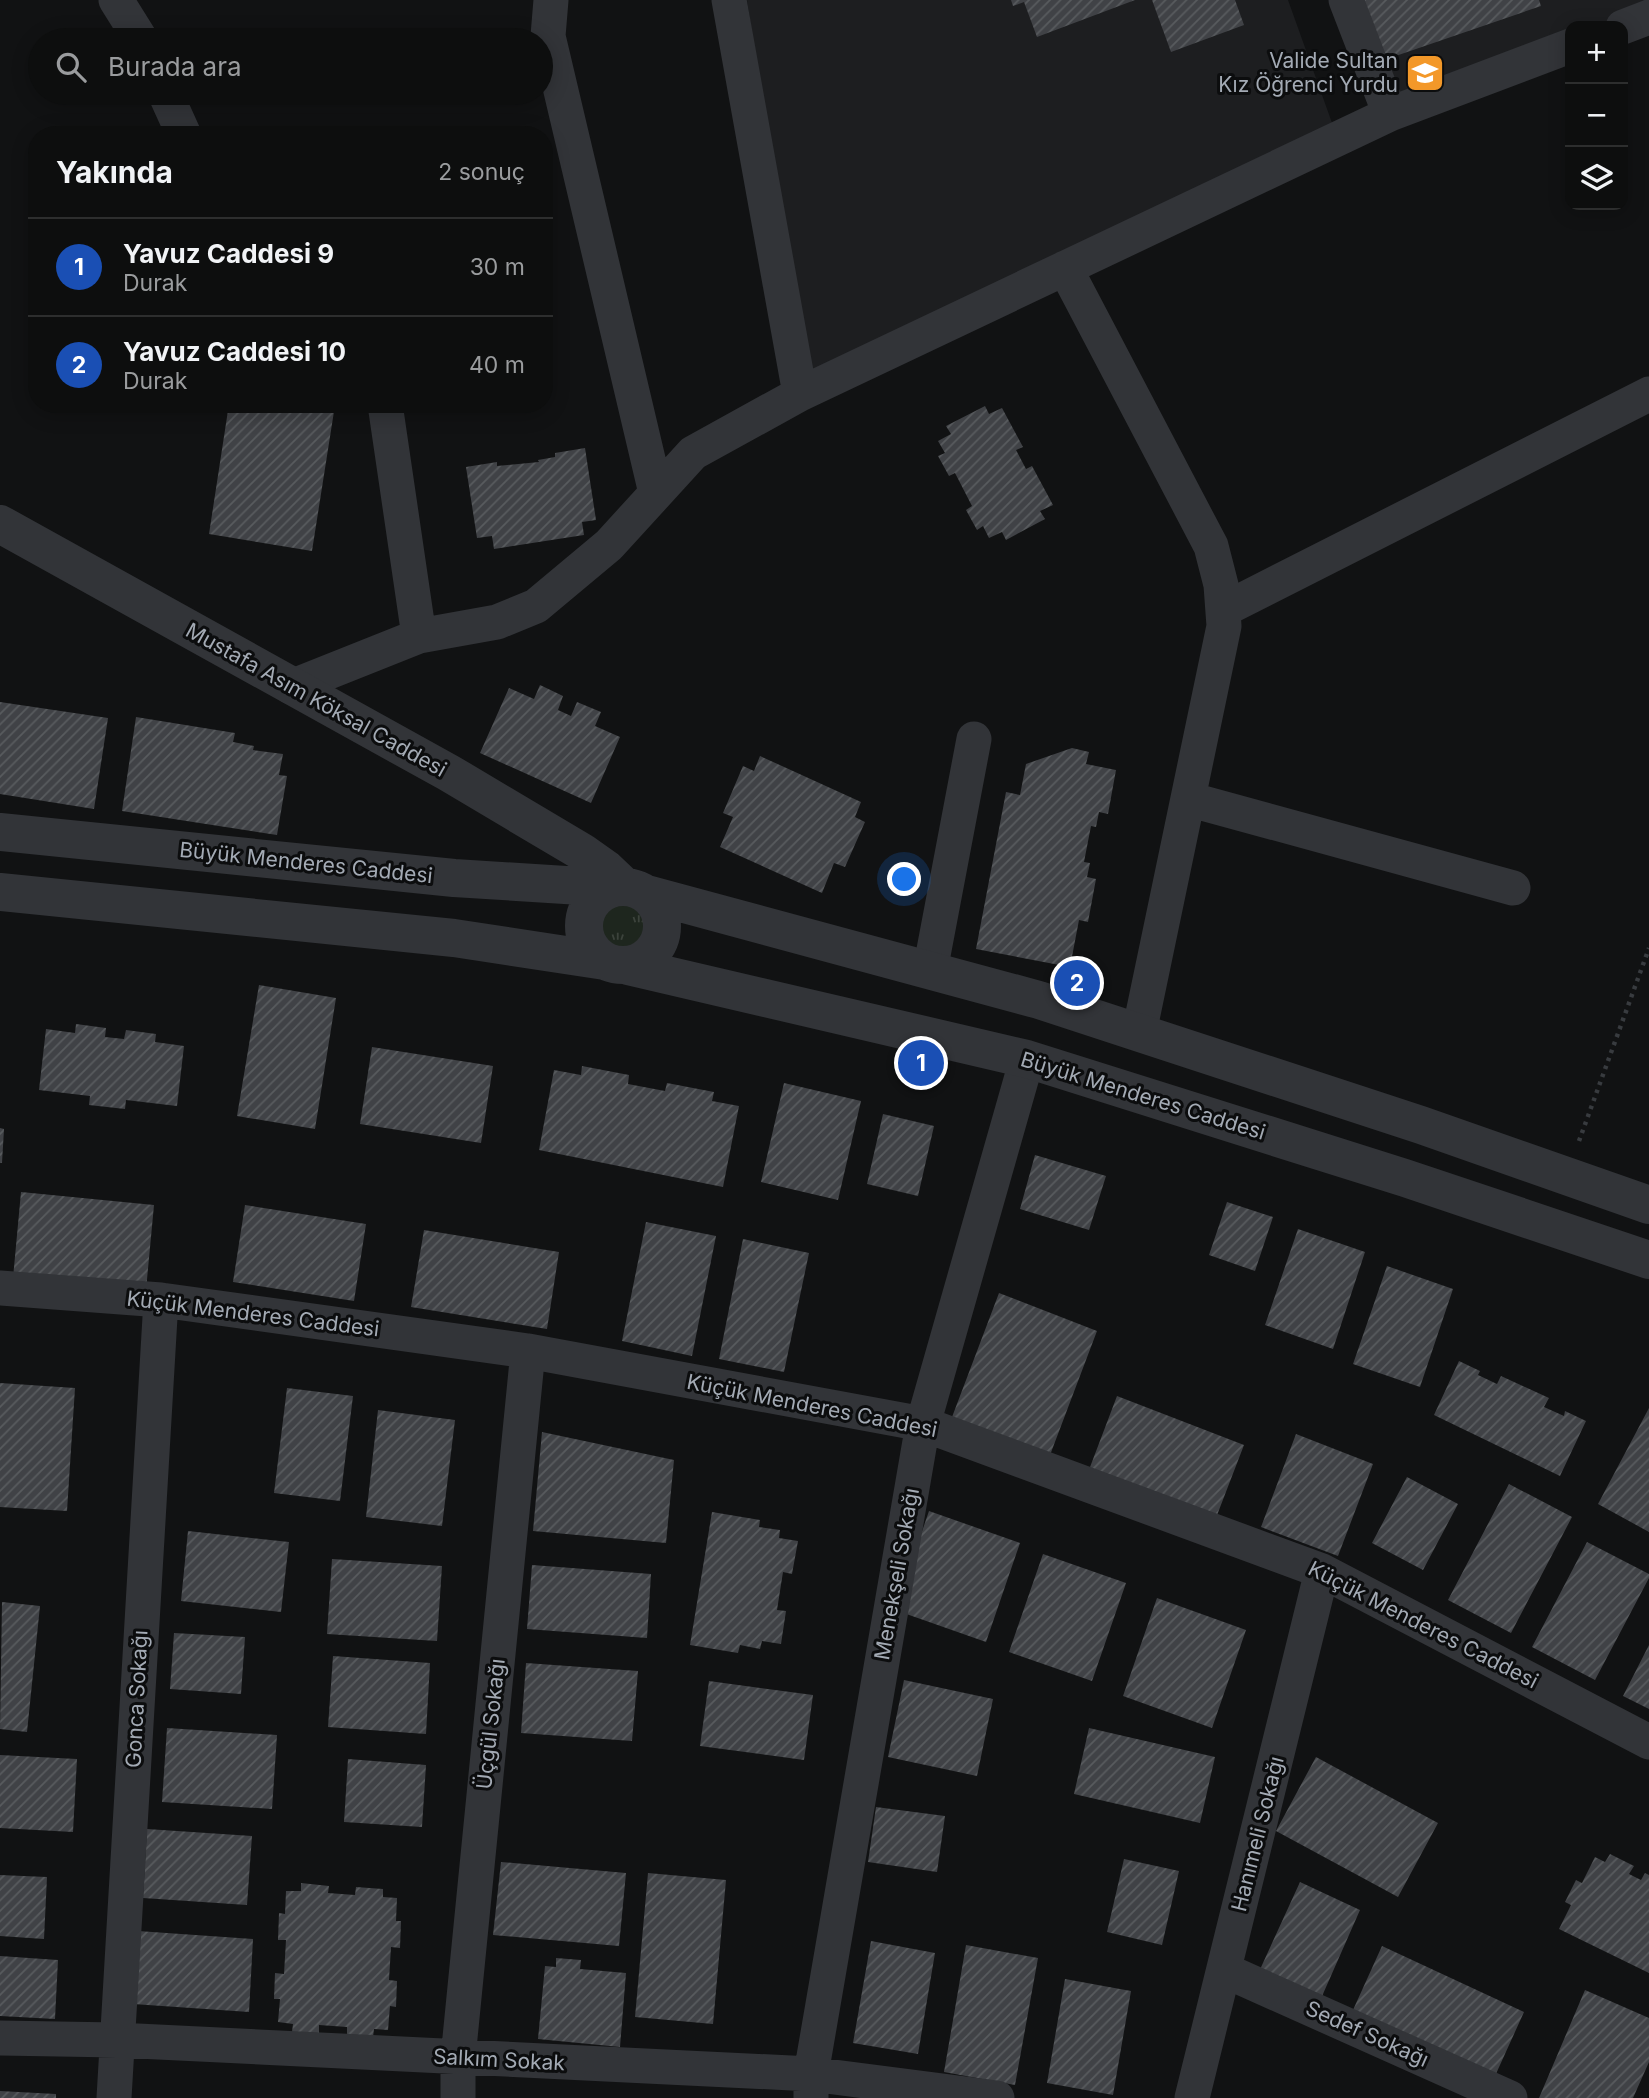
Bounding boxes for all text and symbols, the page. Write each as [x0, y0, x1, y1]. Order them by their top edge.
map controls [1565, 21, 1628, 210]
button: + [1565, 21, 1628, 84]
search box [28, 28, 553, 105]
icon: search [52, 48, 90, 86]
place label: Valide Sultan Kız Öğrenci Yurdu [1218, 48, 1398, 97]
text: Burada ara [108, 51, 242, 82]
school or university icon: Valide Sultan Kız Öğrenci Yurdu [1404, 52, 1446, 94]
button: − [1565, 84, 1628, 147]
button: layers [1565, 147, 1628, 210]
text: Yakında [56, 154, 173, 190]
text: 2 sonuç [438, 158, 525, 186]
text: Yavuz Caddesi 9 [123, 238, 334, 269]
text: 1 [74, 253, 84, 281]
text: 30 m [470, 253, 525, 281]
text: Durak [123, 269, 187, 297]
text: Yavuz Caddesi 10 [123, 336, 346, 367]
text: 2 [72, 351, 86, 379]
text: 40 m [469, 351, 525, 379]
text: Durak [123, 367, 187, 395]
street label: Mustafa Asım Köksal Caddesi [182, 617, 451, 782]
street label: Büyük Menderes Caddesi [178, 837, 434, 888]
your location [887, 862, 921, 896]
pin: 2 [1054, 957, 1100, 1009]
pin: 1 [898, 1037, 944, 1089]
street label: Büyük Menderes Caddesi [1018, 1046, 1269, 1145]
street label: Küçük Menderes Caddesi [125, 1286, 381, 1341]
street label: Küçük Menderes Caddesi [685, 1369, 939, 1442]
street label: Menekşeli Sokağı [869, 1486, 924, 1662]
street label: Küçük Menderes Caddesi [1304, 1556, 1542, 1693]
street label: Gonca Sokağı [120, 1629, 153, 1768]
street label: Üçgül Sokağı [470, 1657, 510, 1791]
street label: Hanımeli Sokağı [1226, 1754, 1289, 1914]
street label: Sedef Sokağı [1302, 1995, 1433, 2072]
street label: Salkım Sokak [432, 2044, 566, 2075]

